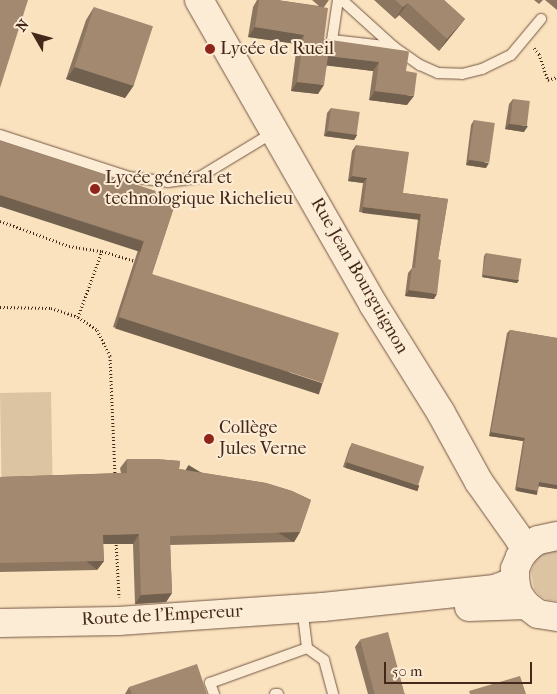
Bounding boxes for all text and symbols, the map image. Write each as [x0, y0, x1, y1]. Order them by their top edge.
north arrow [10, 10, 60, 60]
text: N [13, 16, 33, 35]
place label: Lycée de Rueil [220, 38, 334, 60]
marker: Lycée de Rueil [204, 43, 216, 55]
place label: Lycée général et technologique Richelieu [105, 168, 293, 210]
marker: Lycée général et technologique Richelieu [89, 183, 101, 195]
street label: Rue Jean Bourguignon [305, 194, 413, 358]
place label: Collège Jules Verne [219, 418, 306, 460]
marker: Collège Jules Verne [203, 433, 215, 445]
street label: Route de l'Empereur [81, 601, 243, 631]
scale bar [387, 652, 534, 684]
text: 50 m [392, 662, 422, 680]

